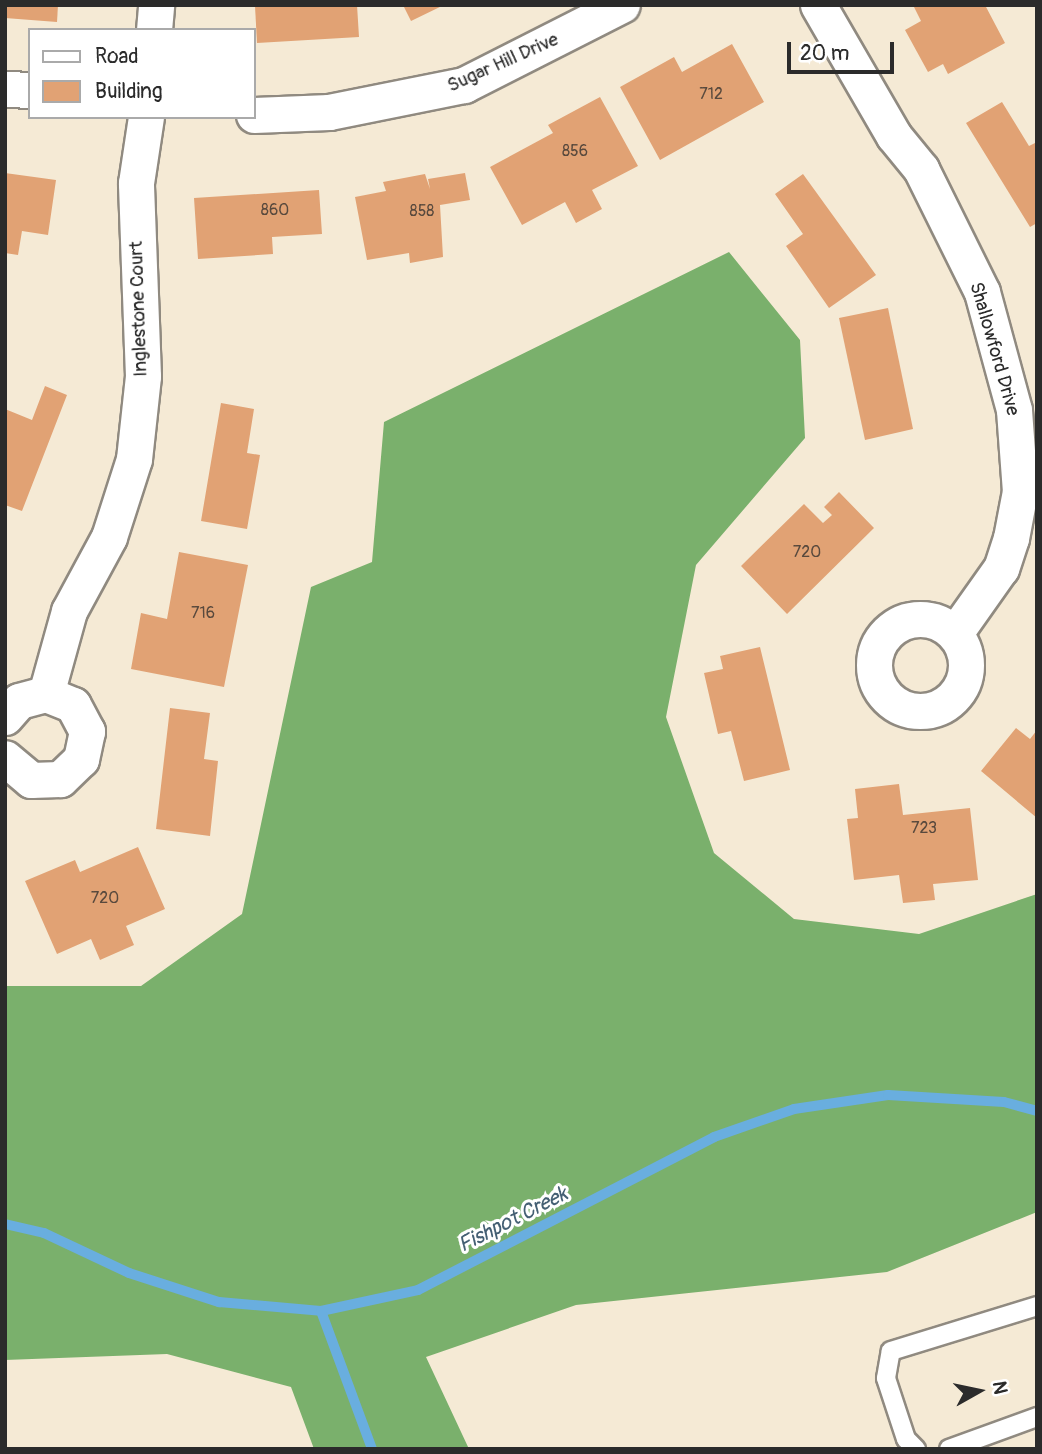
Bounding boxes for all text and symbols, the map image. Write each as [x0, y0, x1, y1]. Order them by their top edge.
legend [28, 28, 256, 119]
street label: Sugar Hill Drive [444, 28, 562, 98]
scale bar [790, 28, 897, 72]
text: 20 m [800, 40, 849, 67]
text: Road [95, 43, 139, 70]
text: Building [95, 78, 162, 105]
house number: 712 [699, 84, 723, 104]
house number: 856 [562, 141, 588, 161]
house number: 860 [261, 200, 289, 220]
house number: 858 [410, 201, 434, 221]
street label: Inglestone Court [125, 241, 153, 377]
street label: Shallowford Drive [964, 280, 1024, 418]
house number: 720 [793, 542, 821, 562]
house number: 716 [191, 603, 215, 623]
house number: 723 [911, 818, 937, 838]
house number: 720 [91, 888, 119, 908]
water label: Fishpot Creek [454, 1182, 572, 1258]
north arrow [944, 1356, 1014, 1426]
text: N [987, 1379, 1013, 1396]

